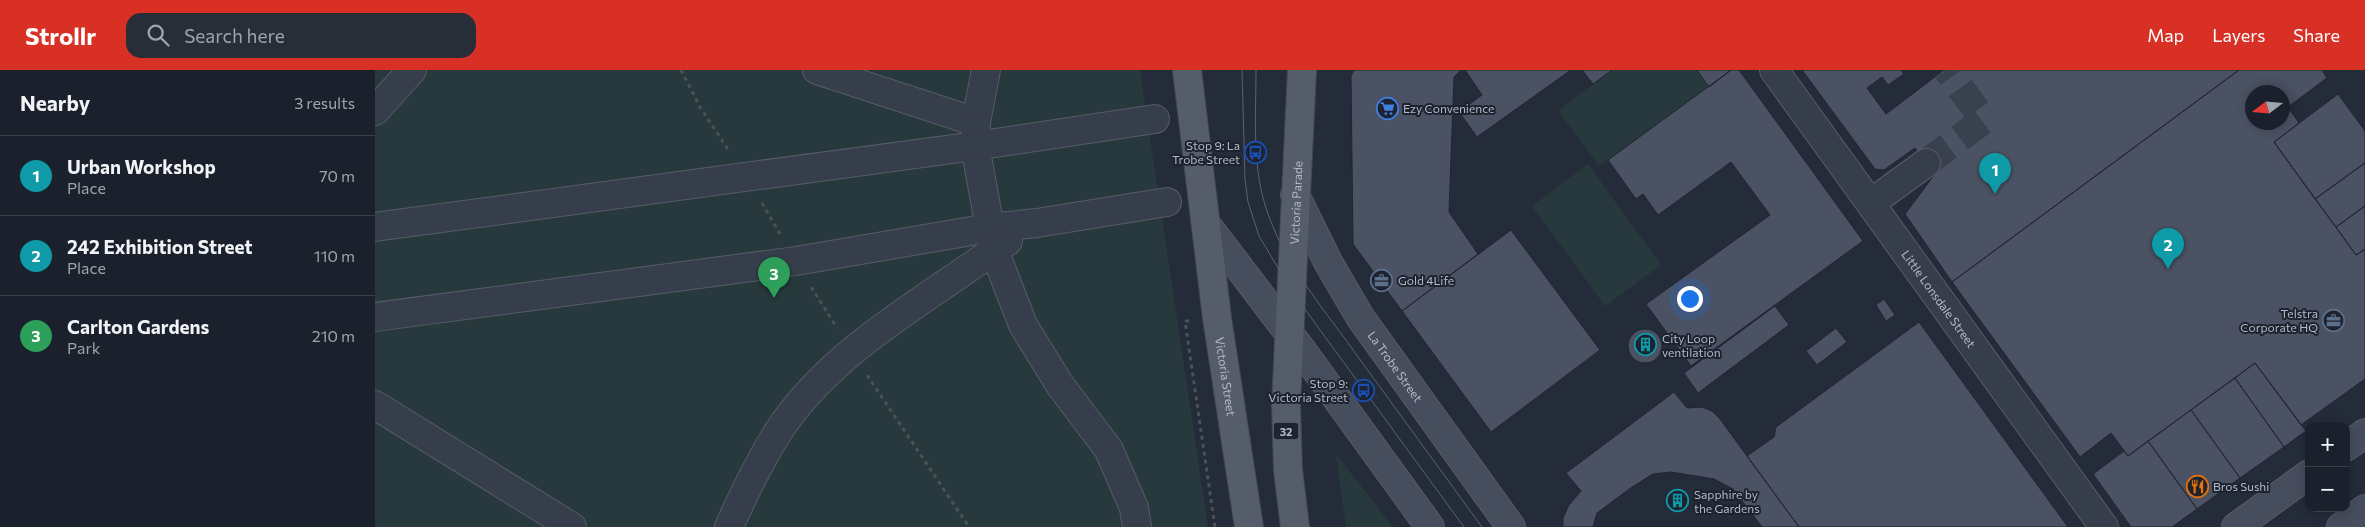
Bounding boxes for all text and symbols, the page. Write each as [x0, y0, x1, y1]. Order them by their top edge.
search box [126, 13, 476, 58]
text: Strollr [25, 21, 96, 50]
icon: search [144, 21, 172, 49]
text: Search here [184, 24, 285, 47]
text: Map [2147, 24, 2184, 46]
text: Layers [2212, 24, 2265, 46]
text: Share [2293, 24, 2340, 46]
north arrow [2245, 85, 2290, 130]
text: Nearby [20, 90, 90, 115]
text: 3 results [294, 93, 355, 112]
supermarket icon: Ezy Convenience [1375, 96, 1399, 120]
place label: Ezy Convenience [1403, 101, 1494, 115]
place label: Stop 9: La Trobe Street [1172, 138, 1240, 166]
bus stop icon: Stop 9: La Trobe Street [1244, 140, 1268, 164]
pin: 1 [1979, 153, 2011, 194]
text: Urban Workshop [67, 155, 216, 178]
street label: Victoria Parade [1287, 160, 1305, 245]
text: 1 [32, 166, 40, 185]
text: 70 m [319, 166, 355, 185]
text: Place [67, 178, 106, 197]
pin: 2 [2152, 228, 2184, 269]
text: 242 Exhibition Street [67, 235, 253, 258]
text: 2 [31, 246, 41, 265]
text: 110 m [314, 246, 355, 265]
street label: Little Lonsdale Street [1899, 247, 1979, 350]
pin: 3 [758, 257, 790, 298]
text: Place [67, 258, 106, 277]
office icon: Gold 4Life [1370, 268, 1394, 292]
place label: Gold 4Life [1398, 273, 1454, 287]
your location [1677, 286, 1703, 312]
place label: Telstra Corporate HQ [2240, 306, 2318, 334]
office icon: Telstra Corporate HQ [2322, 308, 2346, 332]
text: Carlton Gardens [67, 315, 209, 338]
text: 3 [31, 326, 41, 345]
text: 210 m [312, 326, 355, 345]
street label: La Trobe Street [1365, 328, 1426, 404]
place label: City Loop ventilation [1662, 331, 1721, 359]
building icon: City Loop ventilation [1634, 333, 1658, 357]
street label: Victoria Street [1213, 336, 1239, 417]
text: Park [67, 338, 100, 357]
place label: Stop 9: Victoria Street [1268, 376, 1348, 404]
bus stop icon: Stop 9: Victoria Street [1352, 378, 1376, 402]
road number: 32 [1273, 422, 1299, 440]
map controls [2305, 422, 2350, 512]
button: + [2305, 422, 2350, 467]
button: − [2305, 467, 2350, 512]
restaurant icon: Bros Sushi [2185, 474, 2209, 498]
place label: Bros Sushi [2213, 479, 2269, 493]
place label: Sapphire by the Gardens [1694, 487, 1760, 515]
building icon: Sapphire by the Gardens [1666, 489, 1690, 513]

